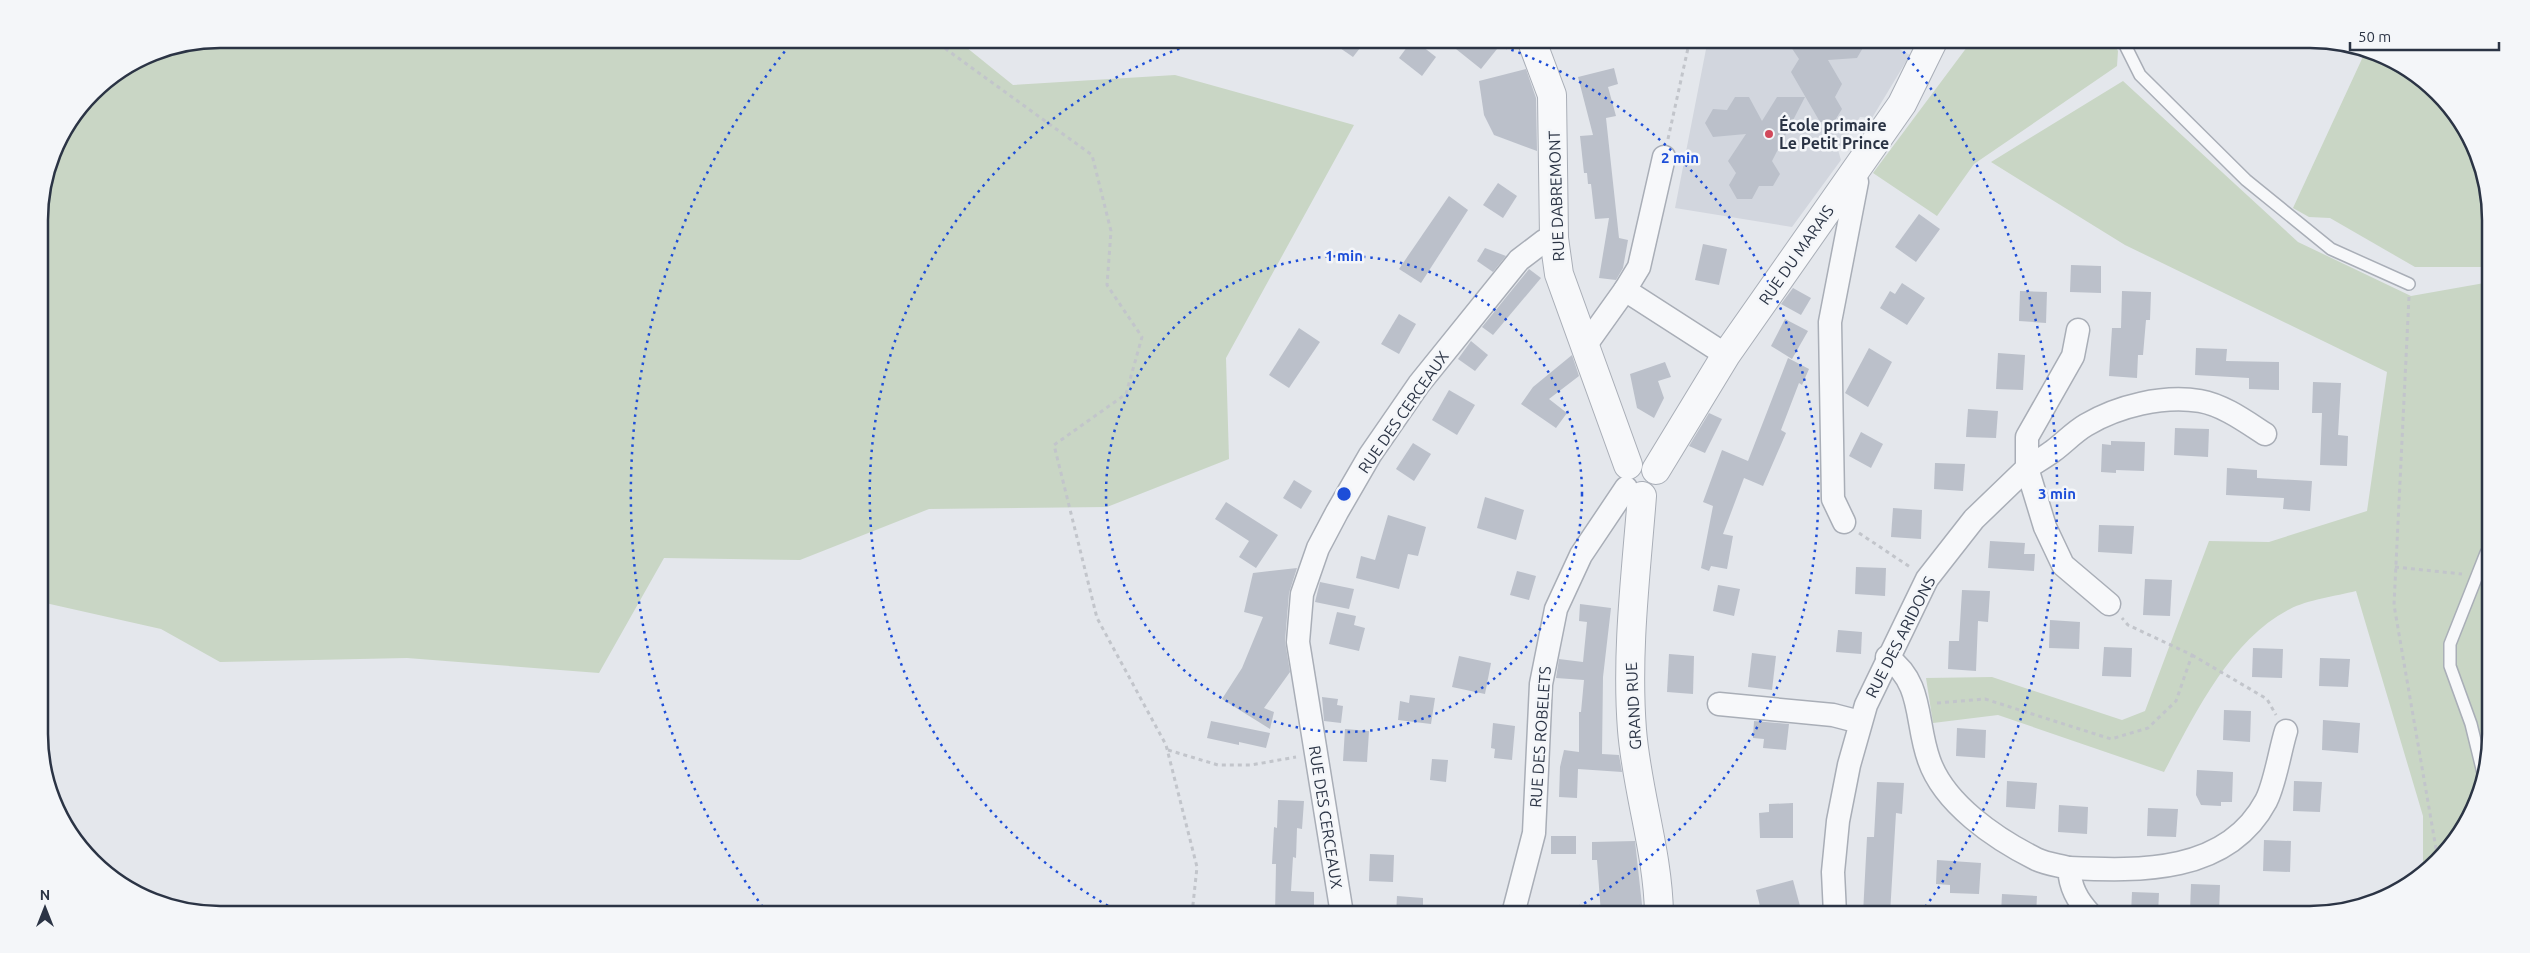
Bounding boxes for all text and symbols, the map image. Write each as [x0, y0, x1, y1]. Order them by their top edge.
scale bar [2350, 20, 2499, 52]
text: 50 m [2358, 28, 2391, 45]
place label: École primaire Le Petit Prince [1779, 114, 1889, 152]
marker: École primaire Le Petit Prince [1763, 128, 1775, 140]
street label: RUE DABREMONT [1545, 130, 1567, 262]
text: 2 min [1661, 149, 1699, 166]
street label: RUE DU MARAIS [1755, 202, 1837, 308]
text: 1 min [1325, 247, 1363, 264]
street label: RUE DES CERCEAUX [1354, 347, 1452, 476]
centre of rings [1335, 485, 1353, 503]
text: 3 min [2038, 485, 2076, 502]
street label: RUE DES ARIDONS [1862, 573, 1938, 701]
street label: GRAND RUE [1622, 662, 1644, 750]
street label: RUE DES ROBELETS [1526, 666, 1554, 808]
street label: RUE DES CERCEAUX [1306, 744, 1346, 890]
north arrow [20, 883, 70, 933]
text: N [40, 887, 50, 903]

